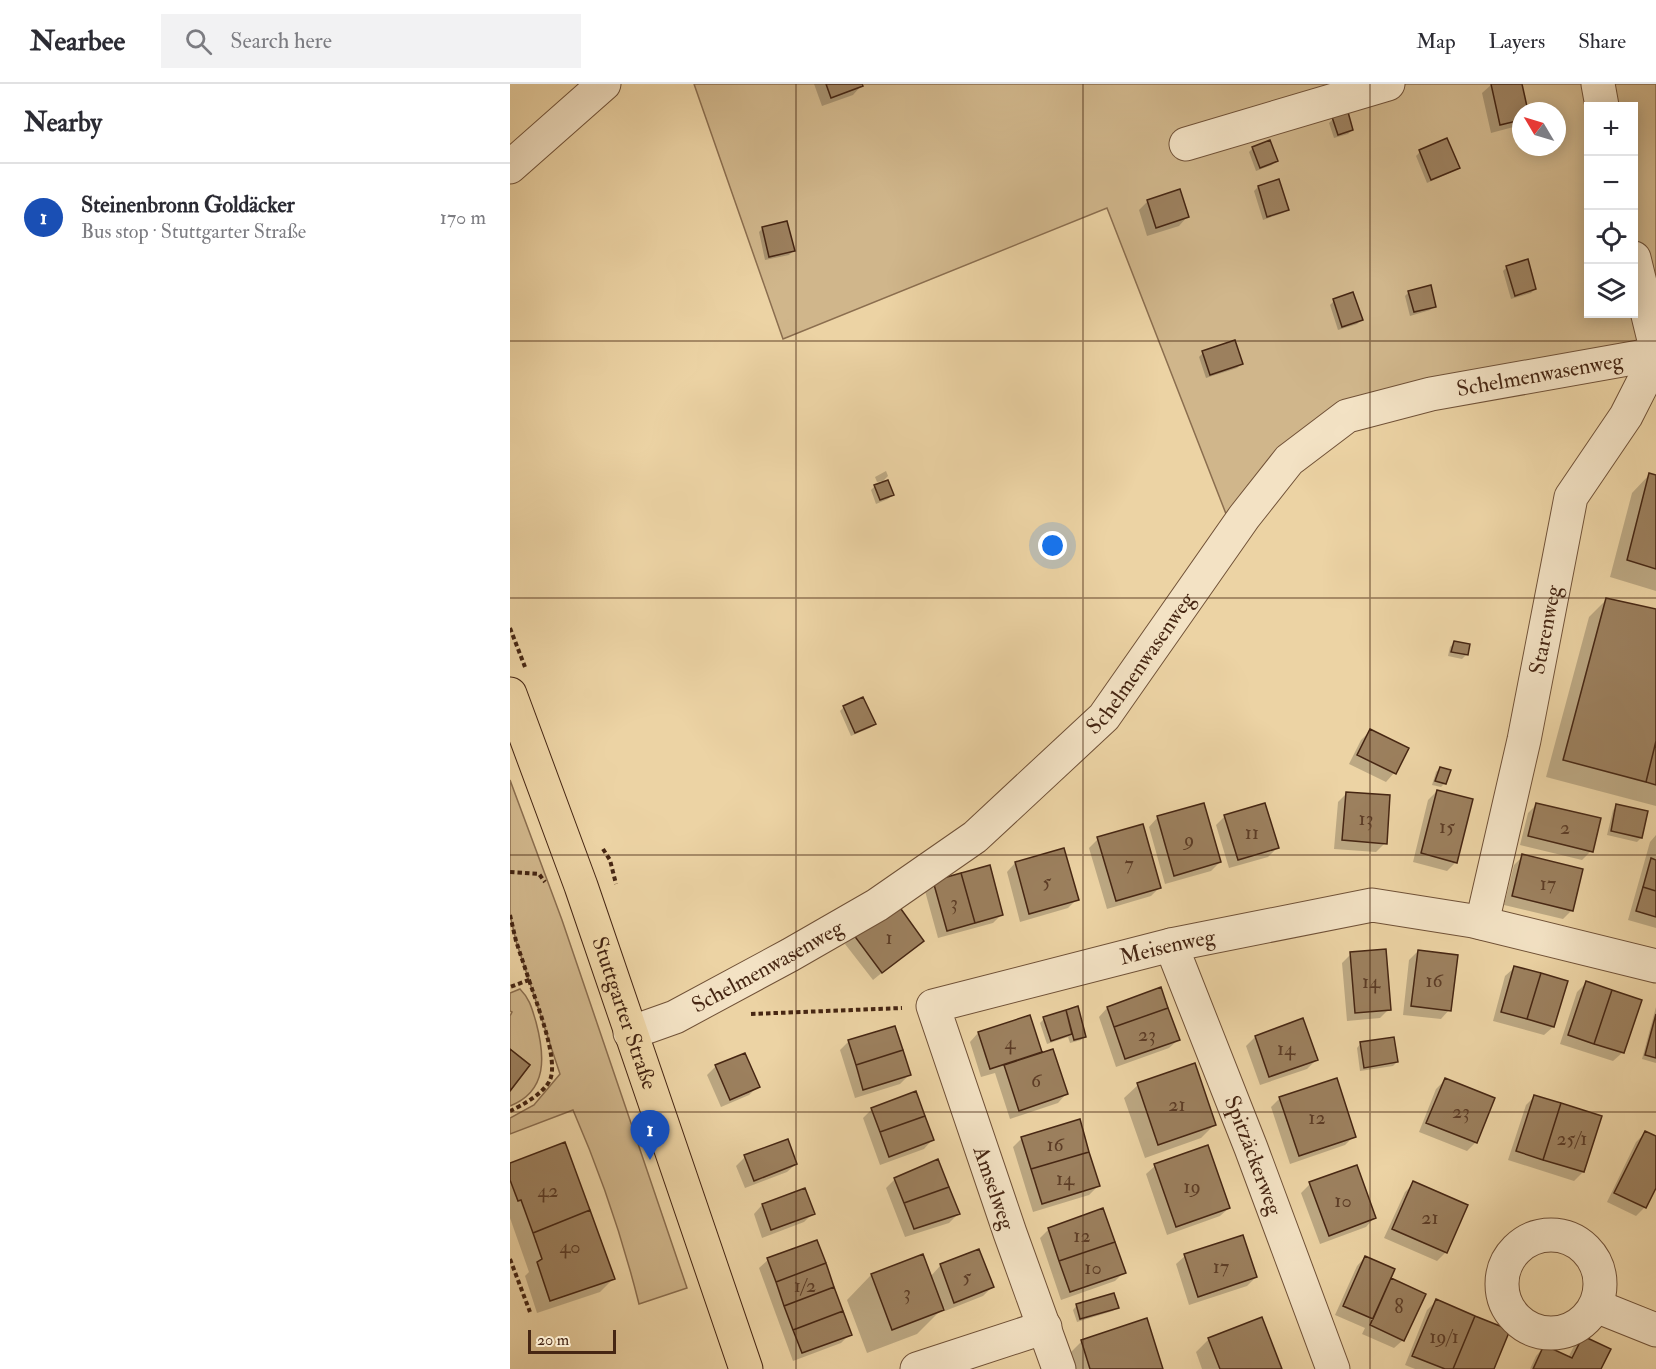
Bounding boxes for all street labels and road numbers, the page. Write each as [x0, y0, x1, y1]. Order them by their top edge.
street label: Schelmenwasenweg [1454, 346, 1626, 403]
street label: Starenweg [1523, 582, 1568, 677]
street label: Schelmenwasenweg [1080, 586, 1202, 741]
street label: Schelmenwasenweg [687, 913, 849, 1019]
street label: Meisenweg [1117, 922, 1219, 972]
street label: Stuttgarter Straße [585, 933, 664, 1093]
street label: Spitzäckerweg [1218, 1092, 1289, 1220]
street label: Amselweg [966, 1142, 1022, 1235]

